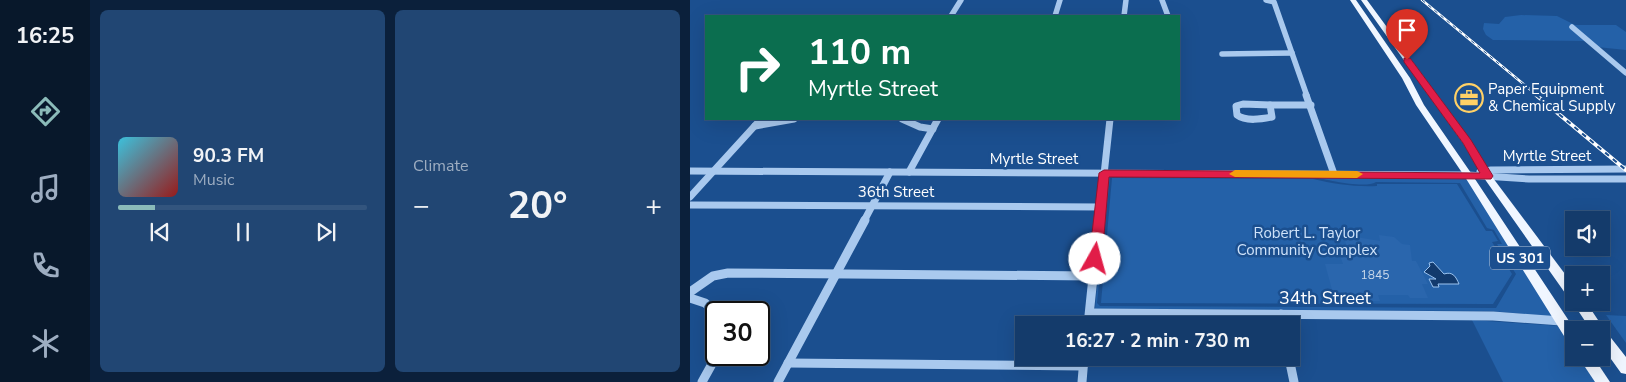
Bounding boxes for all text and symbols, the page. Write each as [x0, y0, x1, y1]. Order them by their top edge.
pin [1386, 9, 1428, 60]
icon: arrive [1393, 16, 1421, 44]
text: 16:25 [16, 21, 74, 51]
text: 110 m [808, 29, 911, 76]
icon: right [725, 35, 790, 100]
text: Myrtle Street [808, 74, 938, 104]
place label: Paper Equipment & Chemical Supply [1488, 79, 1616, 116]
office icon: Paper Equipment & Chemical Supply [1454, 83, 1484, 113]
icon: directions [28, 94, 63, 129]
text: 90.3 FM [193, 143, 264, 169]
street label: Myrtle Street [1503, 146, 1592, 166]
street label: Myrtle Street [990, 149, 1079, 169]
text: Climate [413, 155, 468, 177]
text: Music [193, 169, 234, 191]
icon: music [28, 171, 63, 206]
text: 20° [507, 180, 568, 231]
street label: 36th Street [858, 182, 935, 202]
text: − [413, 187, 430, 225]
text: + [645, 187, 662, 225]
map controls [1565, 211, 1610, 366]
button: sound [1565, 211, 1610, 256]
icon: previous [146, 218, 174, 246]
icon: pause [229, 218, 257, 246]
icon: next [312, 218, 340, 246]
park label: Robert L. Taylor Community Complex [1237, 223, 1377, 260]
position arrow [1068, 232, 1120, 284]
road number: US 301 [1490, 247, 1550, 270]
icon: phone [28, 248, 63, 283]
button: + [1565, 266, 1610, 311]
house number: 1845 [1361, 267, 1389, 283]
street label: 34th Street [1279, 286, 1372, 310]
speed limit sign: 30 [705, 301, 770, 366]
button: − [1565, 321, 1610, 366]
icon: climate [28, 326, 63, 361]
text: 16:27 · 2 min · 730 m [1065, 328, 1250, 354]

